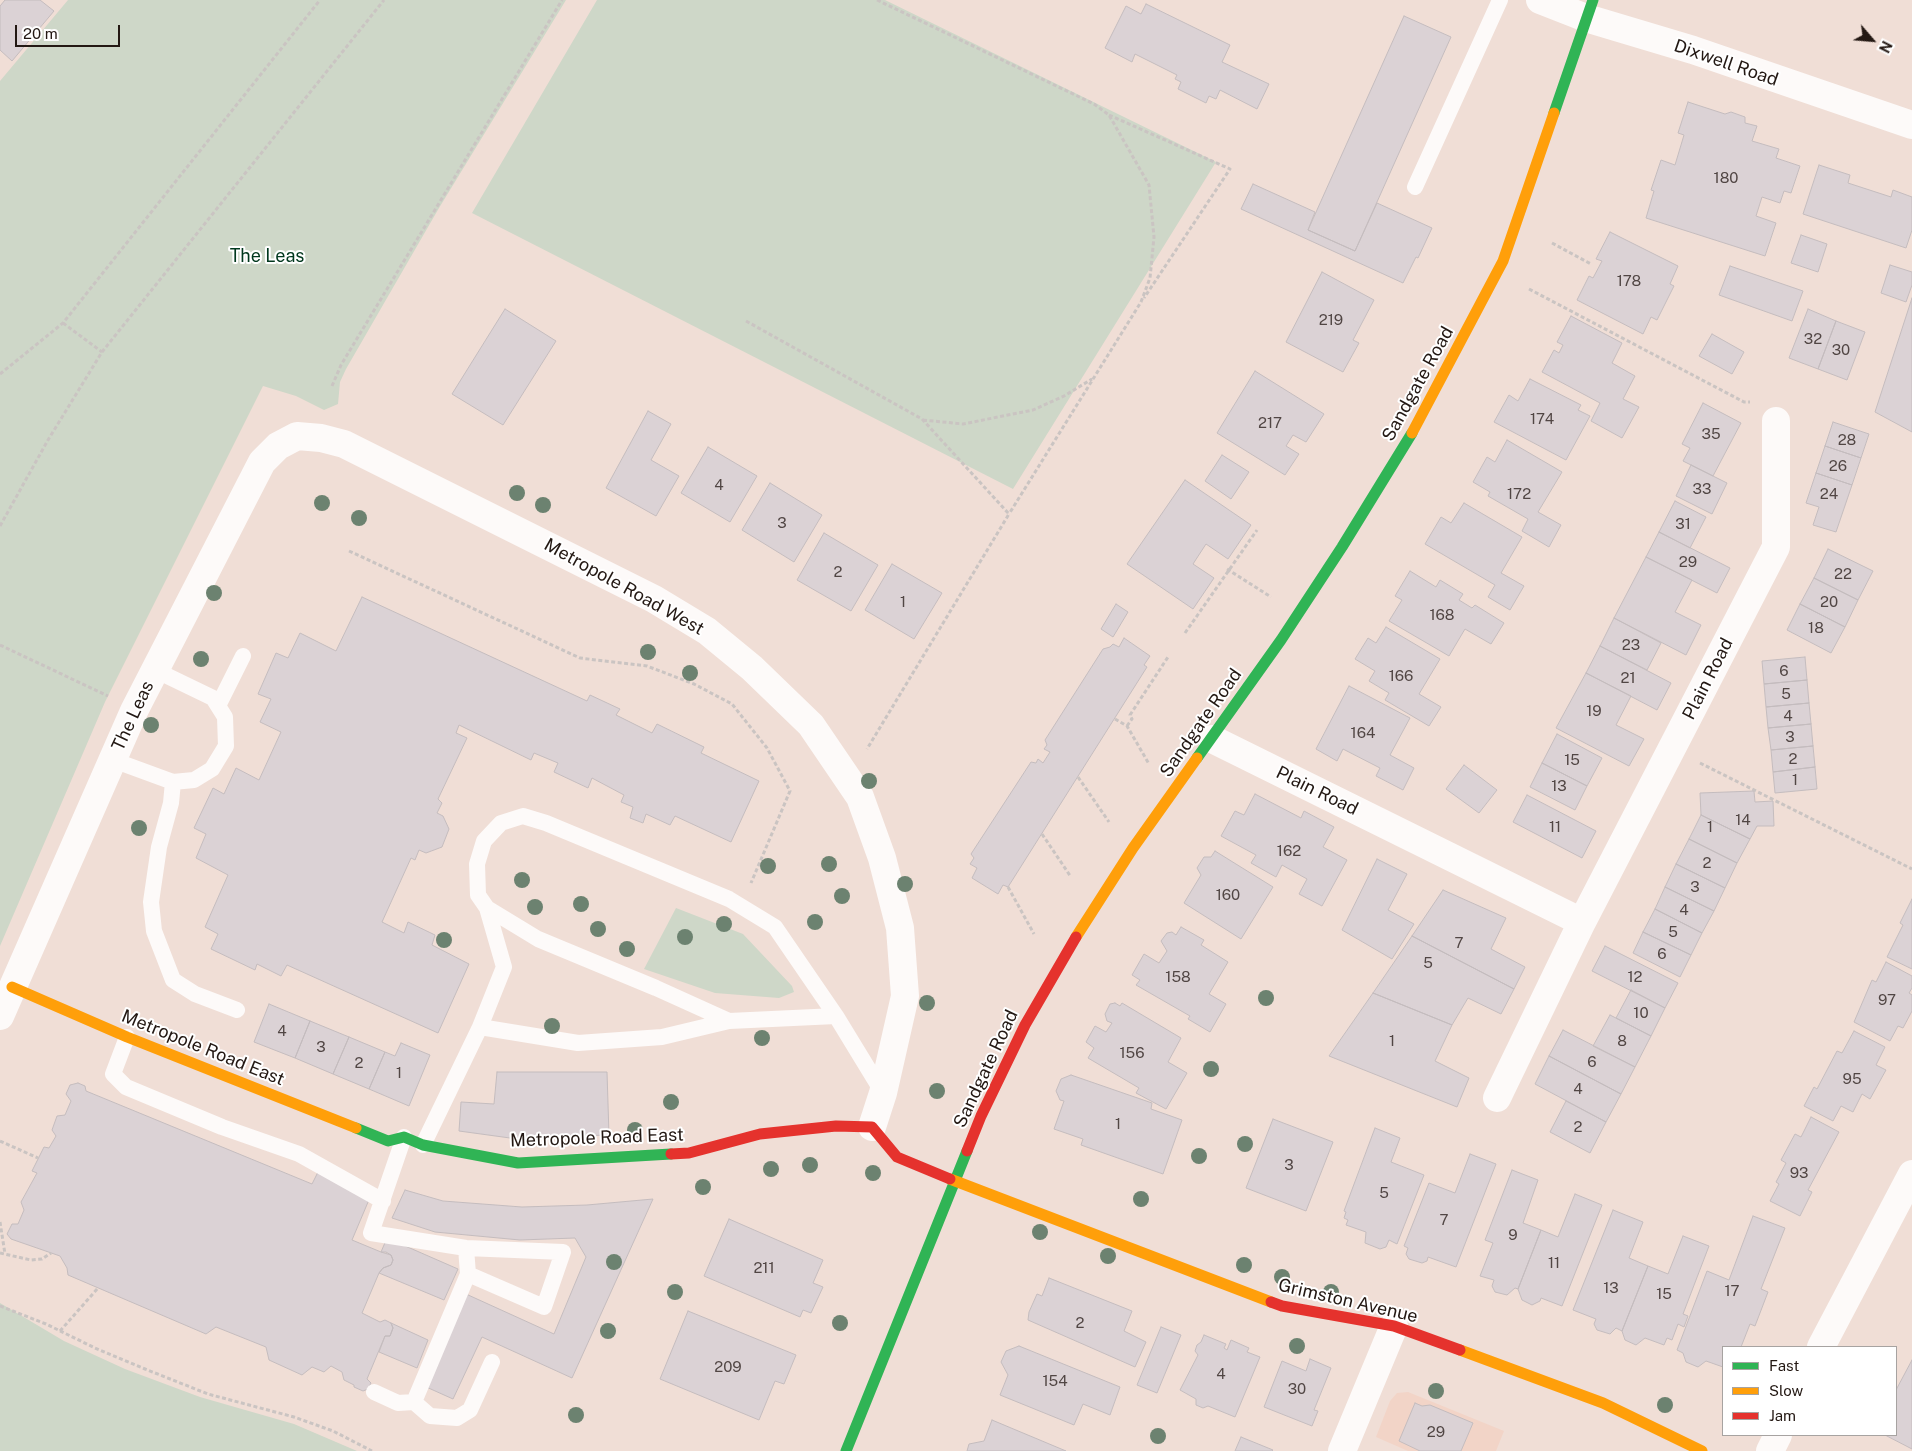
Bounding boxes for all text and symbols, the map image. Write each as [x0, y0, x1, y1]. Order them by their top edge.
scale bar [18, 15, 122, 47]
north arrow [1847, 15, 1897, 65]
text: 20 m [23, 25, 58, 42]
street label: Dixwell Road [1671, 35, 1781, 91]
text: N [1876, 38, 1895, 55]
house number: 180 [1714, 169, 1738, 187]
park label: The Leas [230, 245, 304, 267]
house number: 178 [1617, 272, 1641, 290]
house number: 219 [1319, 311, 1343, 329]
street label: Sandgate Road [1378, 323, 1458, 445]
house number: 32 [1804, 330, 1822, 348]
house number: 30 [1832, 341, 1850, 359]
house number: 174 [1530, 410, 1554, 428]
house number: 217 [1258, 414, 1282, 432]
house number: 35 [1701, 425, 1721, 443]
house number: 28 [1838, 431, 1856, 449]
house number: 26 [1829, 457, 1847, 475]
house number: 4 [714, 476, 724, 494]
house number: 33 [1693, 480, 1711, 498]
house number: 172 [1507, 485, 1531, 503]
house number: 24 [1820, 485, 1838, 503]
house number: 3 [777, 514, 787, 532]
house number: 31 [1675, 515, 1691, 533]
street label: Metropole Road West [540, 534, 708, 640]
house number: 29 [1679, 553, 1697, 571]
house number: 2 [834, 563, 842, 581]
house number: 22 [1834, 565, 1852, 583]
house number: 1 [900, 593, 906, 611]
house number: 20 [1820, 593, 1838, 611]
house number: 168 [1429, 606, 1455, 624]
house number: 18 [1808, 619, 1824, 637]
street label: Plain Road [1678, 635, 1738, 723]
house number: 23 [1622, 636, 1640, 654]
house number: 6 [1779, 662, 1789, 680]
street label: Sandgate Road [1156, 665, 1246, 781]
house number: 166 [1389, 667, 1413, 685]
house number: 21 [1620, 669, 1636, 687]
street label: The Leas [107, 678, 159, 754]
house number: 5 [1781, 685, 1791, 703]
house number: 19 [1586, 702, 1602, 720]
house number: 4 [1783, 707, 1793, 725]
house number: 164 [1351, 724, 1375, 742]
house number: 3 [1785, 728, 1795, 746]
house number: 2 [1789, 750, 1797, 768]
house number: 15 [1564, 751, 1580, 769]
street label: Plain Road [1272, 762, 1362, 820]
house number: 1 [1792, 771, 1798, 789]
house number: 13 [1551, 777, 1567, 795]
house number: 14 [1735, 811, 1751, 829]
house number: 11 [1549, 818, 1561, 836]
house number: 1 [1707, 818, 1713, 836]
house number: 162 [1277, 842, 1301, 860]
house number: 2 [1703, 854, 1711, 872]
house number: 3 [1690, 878, 1700, 896]
house number: 160 [1216, 886, 1240, 904]
house number: 4 [1679, 901, 1689, 919]
house number: 5 [1668, 923, 1678, 941]
house number: 7 [1454, 934, 1464, 952]
house number: 6 [1657, 945, 1667, 963]
house number: 5 [1423, 954, 1433, 972]
house number: 158 [1165, 968, 1191, 986]
house number: 12 [1627, 968, 1643, 986]
house number: 97 [1878, 991, 1896, 1009]
house number: 10 [1633, 1004, 1649, 1022]
street label: Metropole Road East [118, 1005, 288, 1091]
street label: Sandgate Road [949, 1007, 1023, 1131]
house number: 4 [277, 1022, 287, 1040]
house number: 1 [1389, 1032, 1395, 1050]
house number: 8 [1617, 1032, 1627, 1050]
house number: 3 [316, 1038, 326, 1056]
house number: 156 [1119, 1044, 1145, 1062]
house number: 6 [1587, 1053, 1597, 1071]
house number: 2 [355, 1054, 363, 1072]
house number: 1 [396, 1064, 402, 1082]
house number: 95 [1843, 1070, 1861, 1088]
house number: 4 [1573, 1080, 1583, 1098]
house number: 1 [1115, 1115, 1121, 1133]
house number: 2 [1574, 1118, 1582, 1136]
street label: Metropole Road East [510, 1124, 684, 1152]
house number: 3 [1284, 1156, 1294, 1174]
house number: 93 [1790, 1164, 1808, 1182]
house number: 5 [1379, 1184, 1389, 1202]
house number: 7 [1439, 1211, 1449, 1229]
house number: 9 [1508, 1226, 1518, 1244]
house number: 11 [1548, 1254, 1560, 1272]
house number: 211 [753, 1259, 775, 1277]
street label: Grimston Avenue [1276, 1274, 1420, 1328]
house number: 13 [1603, 1279, 1619, 1297]
house number: 17 [1724, 1282, 1740, 1300]
house number: 15 [1656, 1285, 1672, 1303]
house number: 2 [1076, 1314, 1084, 1332]
legend [1722, 1346, 1897, 1436]
text: Fast [1769, 1357, 1799, 1374]
house number: 209 [714, 1358, 742, 1376]
house number: 4 [1216, 1365, 1226, 1383]
house number: 154 [1042, 1372, 1068, 1390]
house number: 30 [1288, 1380, 1306, 1398]
text: Slow [1769, 1382, 1803, 1399]
text: Jam [1769, 1407, 1796, 1424]
house number: 29 [1427, 1423, 1445, 1441]

